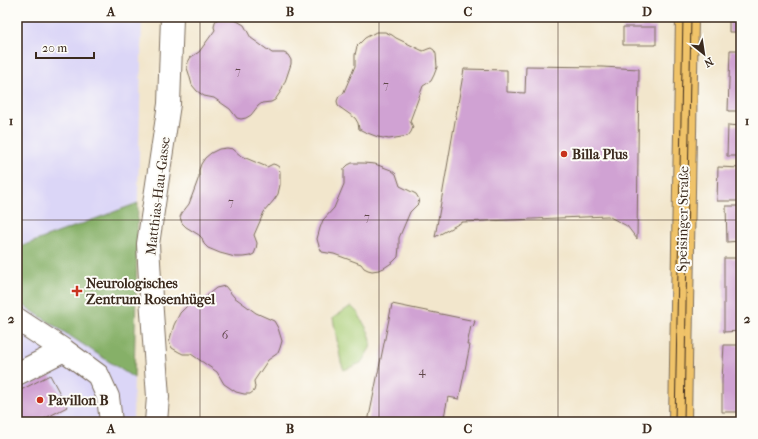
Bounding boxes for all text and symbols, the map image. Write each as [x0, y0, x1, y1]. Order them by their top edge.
text: A [106, 4, 116, 19]
text: B [286, 4, 295, 19]
text: C [464, 4, 473, 19]
text: D [642, 4, 652, 19]
scale bar [36, 34, 94, 60]
north arrow [684, 34, 724, 74]
text: 20 m [42, 41, 67, 55]
text: N [701, 55, 716, 70]
house number: 7 [235, 64, 241, 78]
house number: 7 [383, 78, 389, 92]
text: 1 [9, 113, 14, 128]
text: 1 [745, 113, 750, 128]
street label: Matthias-Hau-Gasse [142, 136, 174, 256]
place label: Billa Plus [572, 146, 629, 163]
marker: Billa Plus [559, 149, 569, 159]
street label: Speisinger Straße [674, 166, 692, 272]
house number: 7 [228, 195, 234, 209]
house number: 7 [364, 210, 370, 224]
place label: Neurologisches Zentrum Rosenhügel [86, 275, 215, 308]
marker: Neurologisches Zentrum Rosenhügel [71, 285, 83, 297]
text: 2 [8, 311, 15, 326]
text: 2 [744, 311, 751, 326]
house number: 6 [222, 328, 229, 342]
house number: 4 [418, 364, 426, 378]
place label: Pavillon B [48, 392, 109, 409]
marker: Pavillon B [35, 395, 45, 405]
text: A [106, 421, 116, 436]
text: B [286, 421, 295, 436]
text: C [464, 421, 473, 436]
text: D [642, 421, 652, 436]

